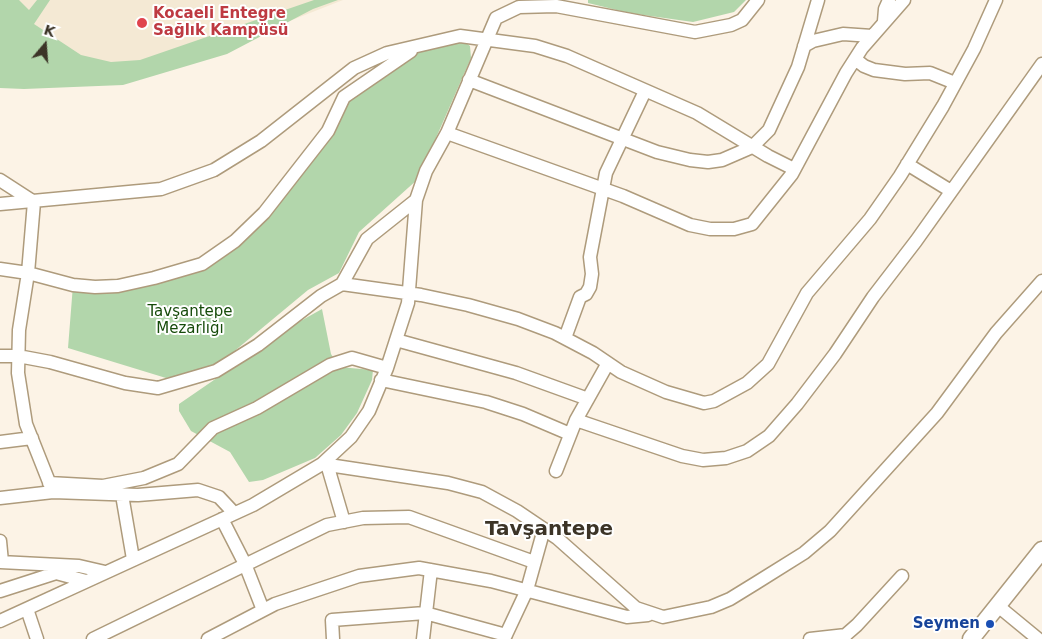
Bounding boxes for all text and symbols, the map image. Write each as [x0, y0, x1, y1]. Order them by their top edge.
place label: Kocaeli Entegre Sağlık Kampüsü [153, 5, 289, 40]
marker: Kocaeli Entegre Sağlık Kampüsü [135, 16, 149, 30]
north arrow [20, 20, 70, 70]
text: K [42, 21, 57, 40]
park label: Tavşantepe Mezarlığı [147, 303, 233, 338]
district label: Tavşantepe [485, 518, 613, 542]
place label: Seymen [913, 615, 980, 633]
marker: Seymen [984, 618, 996, 630]

